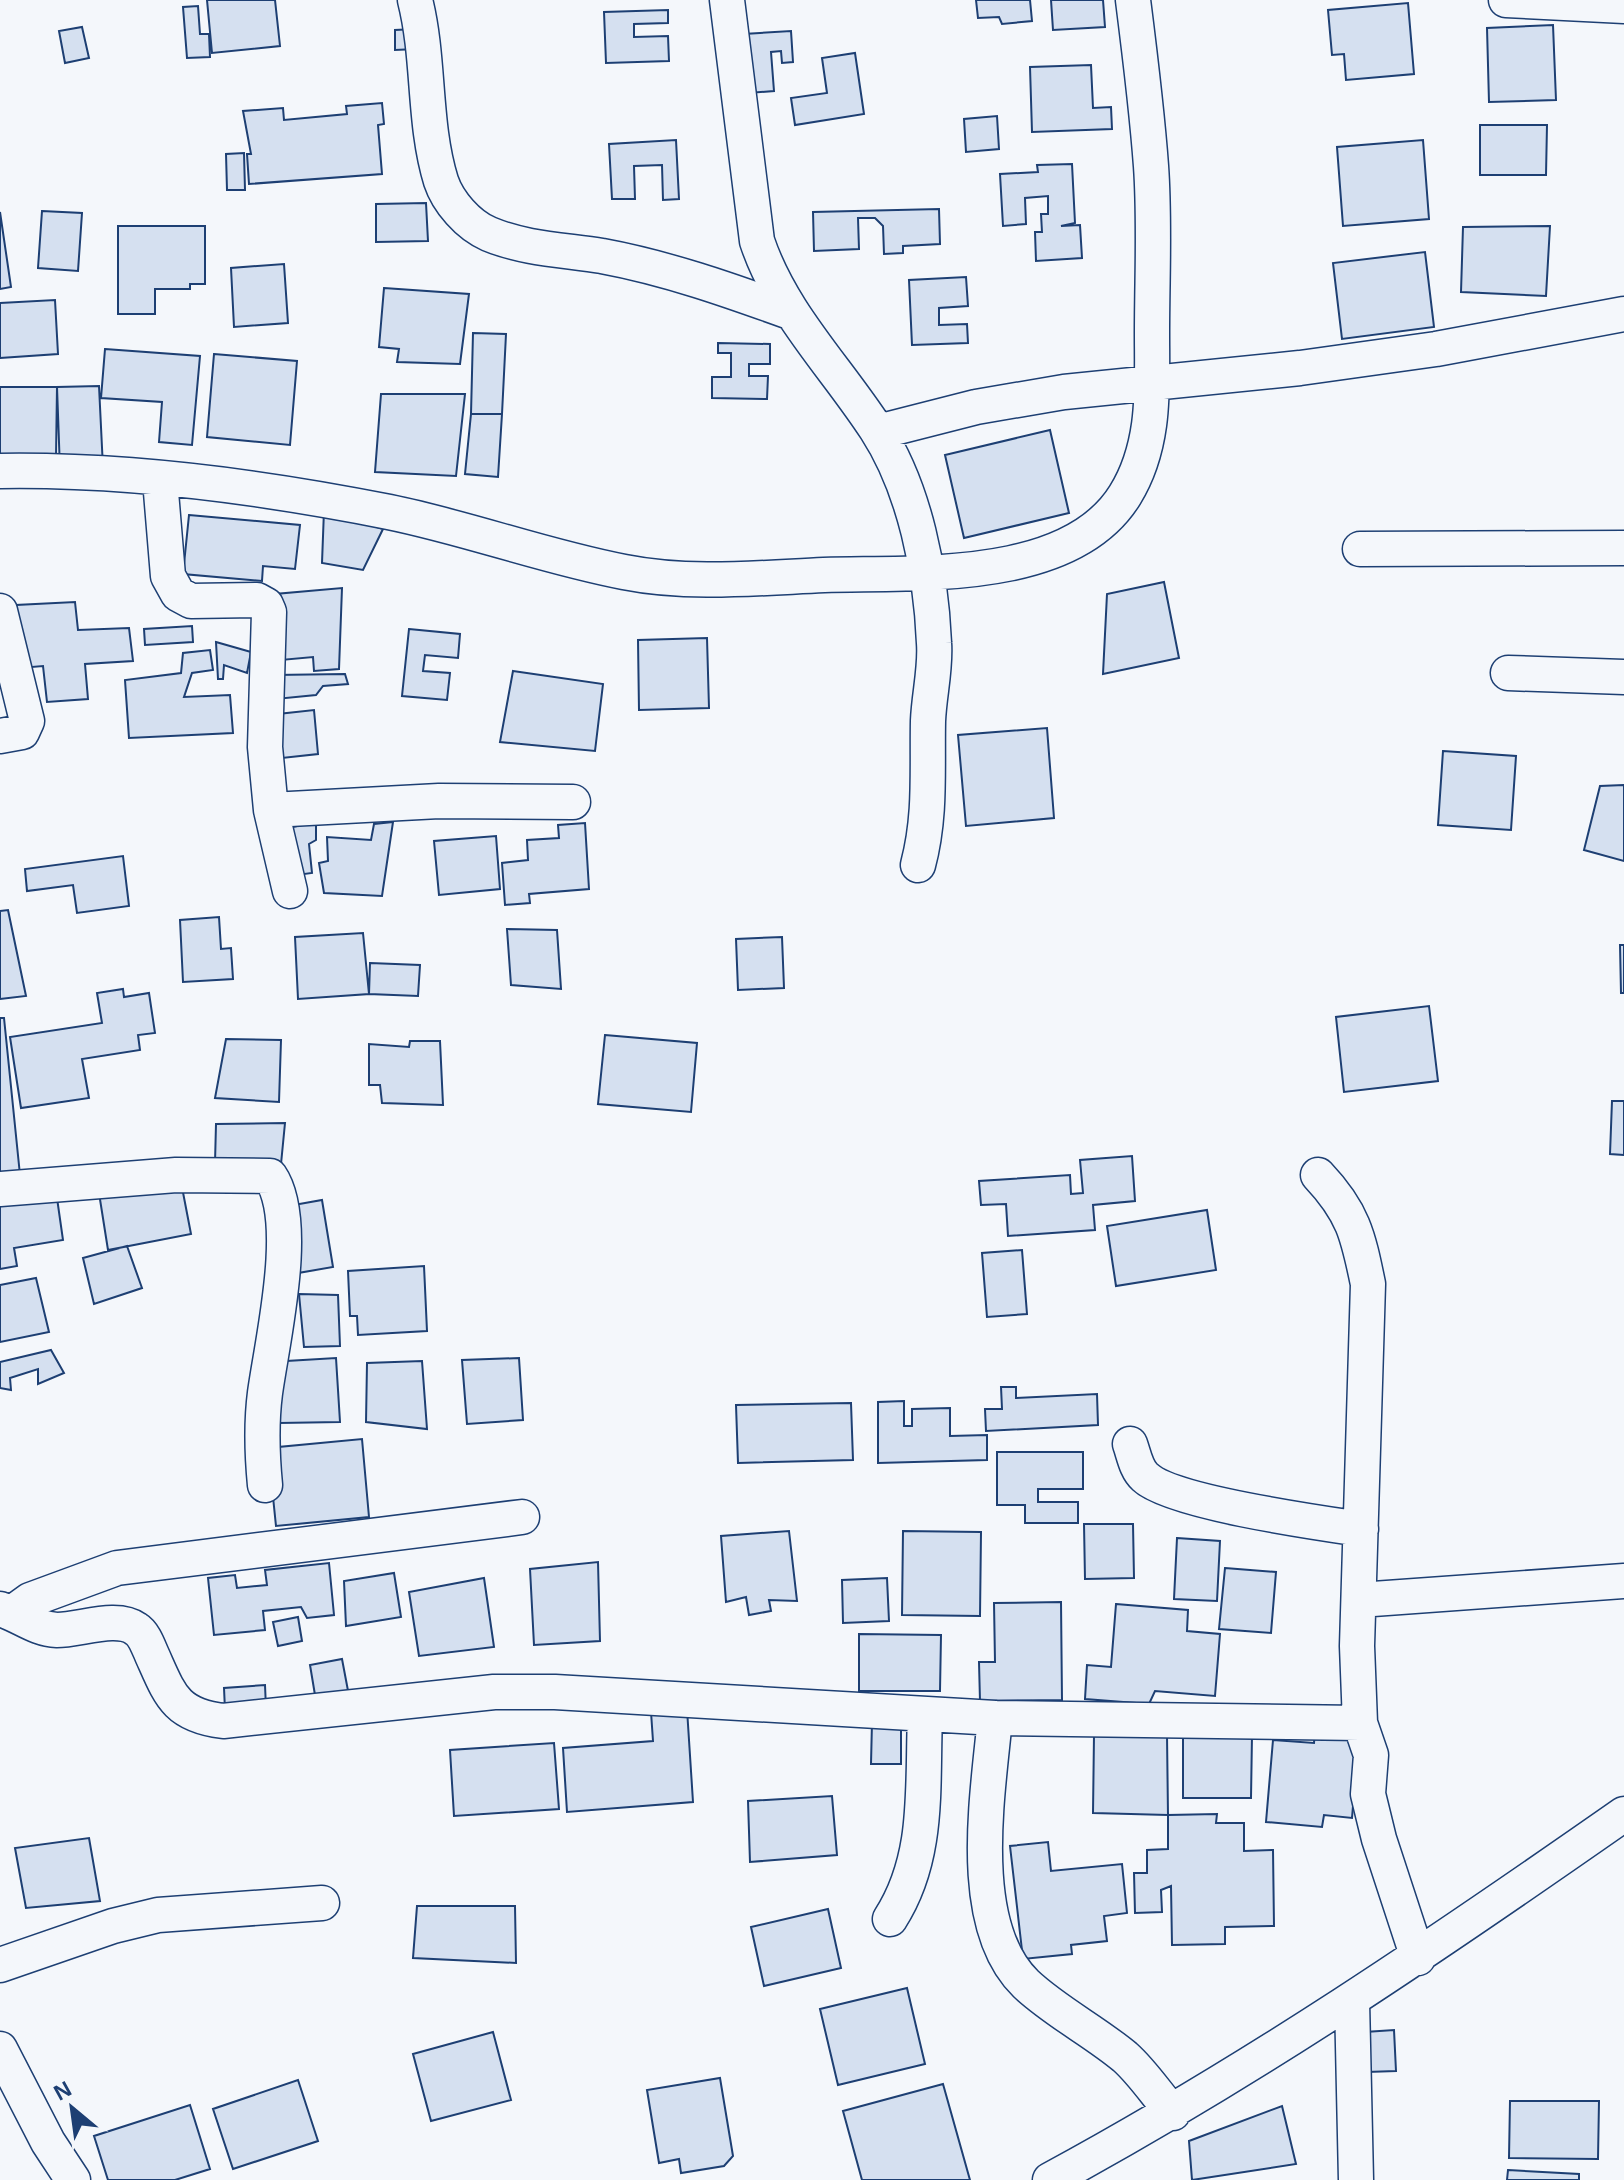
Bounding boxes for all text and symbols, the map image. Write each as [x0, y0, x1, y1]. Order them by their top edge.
north arrow [32, 2068, 112, 2148]
text: N [50, 2076, 76, 2106]

